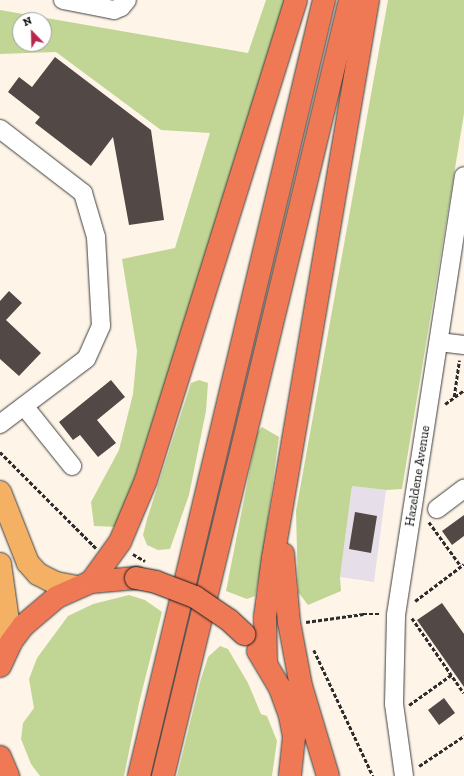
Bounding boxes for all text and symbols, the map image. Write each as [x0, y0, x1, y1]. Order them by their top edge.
north arrow [12, 12, 52, 52]
text: N [21, 14, 34, 29]
street label: Hazeldene Avenue [402, 424, 434, 528]

